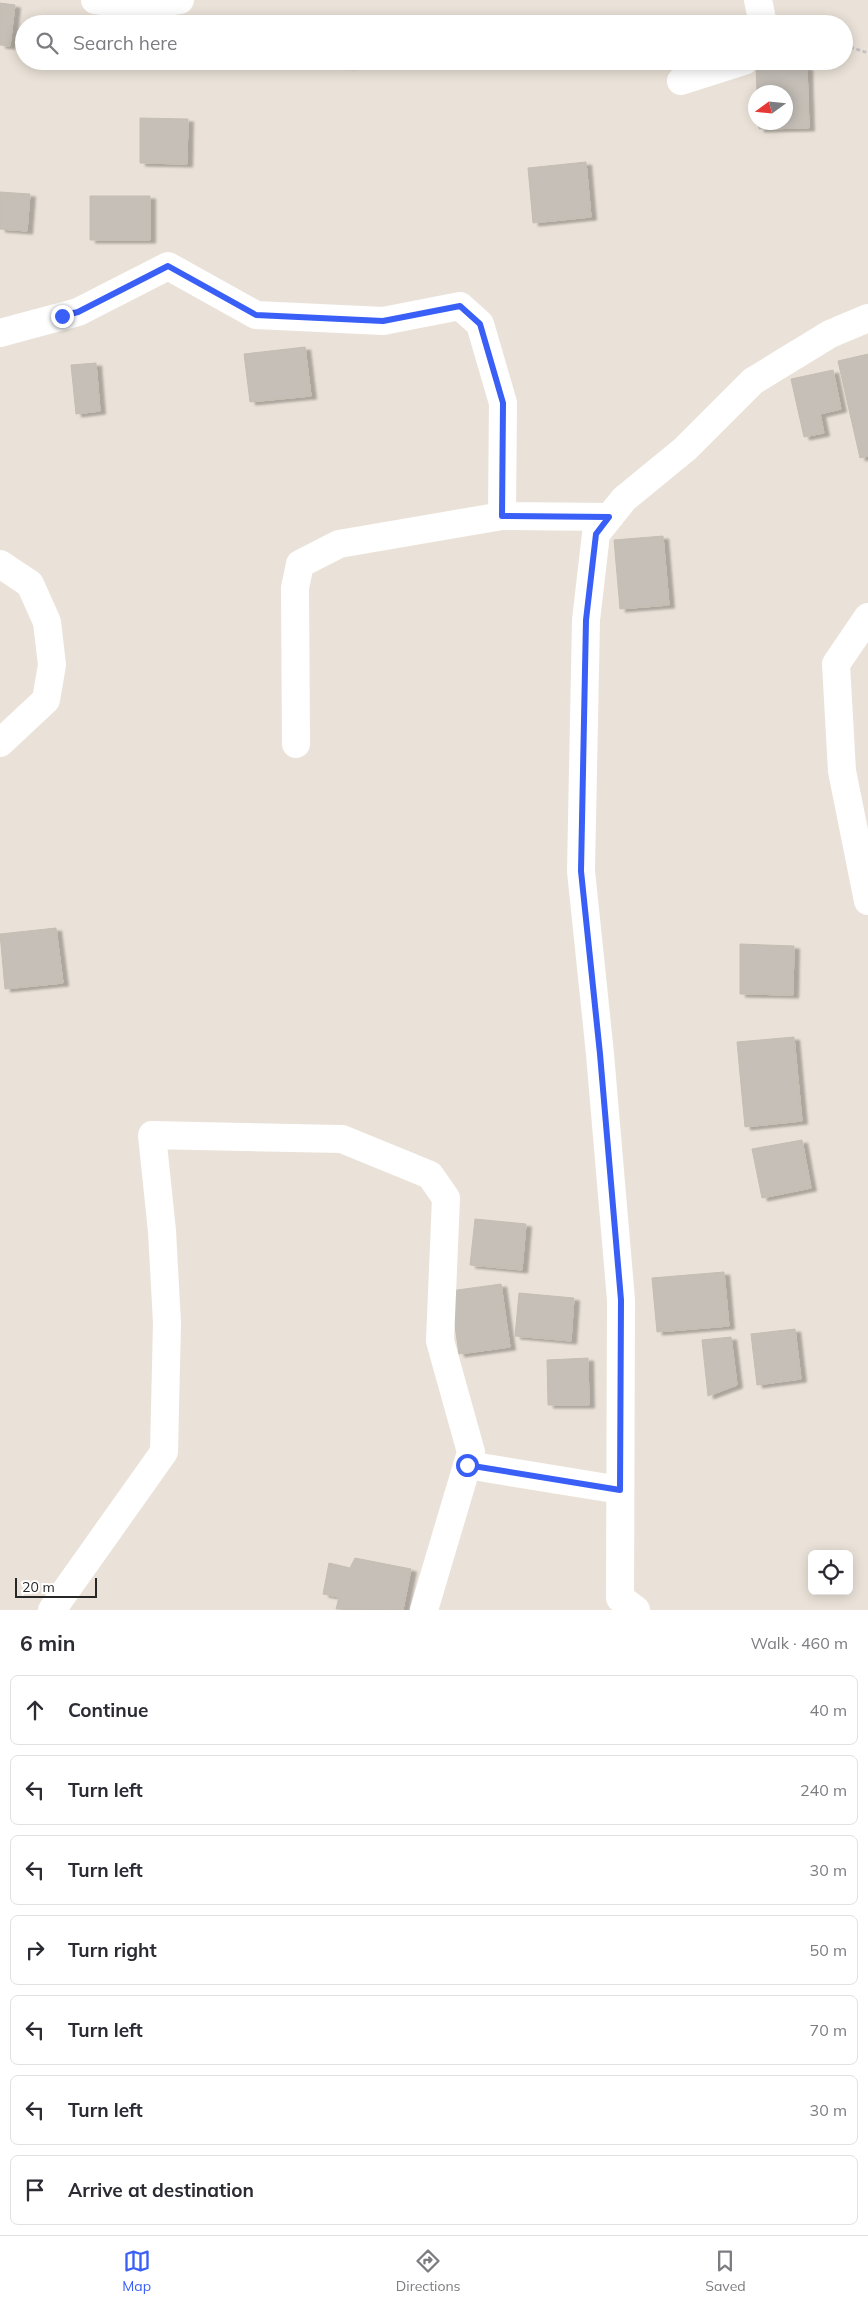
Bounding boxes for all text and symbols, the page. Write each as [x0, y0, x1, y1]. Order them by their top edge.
search box [15, 15, 853, 70]
icon: search [33, 29, 61, 57]
text: Search here [73, 31, 177, 55]
north arrow [748, 85, 793, 130]
route end [51, 305, 74, 328]
route start [456, 1454, 479, 1477]
map controls [808, 1550, 853, 1595]
button: locate [808, 1550, 853, 1595]
scale bar [15, 1575, 98, 1598]
text: 20 m [22, 1578, 55, 1596]
text: 6 min [20, 1630, 75, 1656]
text: Walk · 460 m [750, 1633, 848, 1653]
icon: ahead [21, 1696, 49, 1724]
text: Continue [68, 1698, 148, 1722]
text: 40 m [810, 1700, 847, 1720]
icon: left [21, 1776, 49, 1804]
text: Turn left [68, 1778, 143, 1802]
text: 240 m [800, 1780, 847, 1800]
icon: left [21, 1856, 49, 1884]
text: Turn left [68, 1858, 143, 1882]
text: 30 m [810, 1860, 847, 1880]
icon: right [21, 1936, 49, 1964]
text: Turn right [68, 1938, 157, 1962]
text: 50 m [810, 1940, 847, 1960]
icon: left [21, 2016, 49, 2044]
text: Turn left [68, 2018, 143, 2042]
text: 70 m [810, 2020, 847, 2040]
icon: left [21, 2096, 49, 2124]
text: Turn left [68, 2098, 143, 2122]
text: 30 m [810, 2100, 847, 2120]
icon: arrive [21, 2176, 49, 2204]
text: Arrive at destination [68, 2178, 254, 2202]
tab: Map [122, 2247, 151, 2295]
tab: Directions [396, 2247, 461, 2295]
tab: Saved [705, 2247, 746, 2295]

